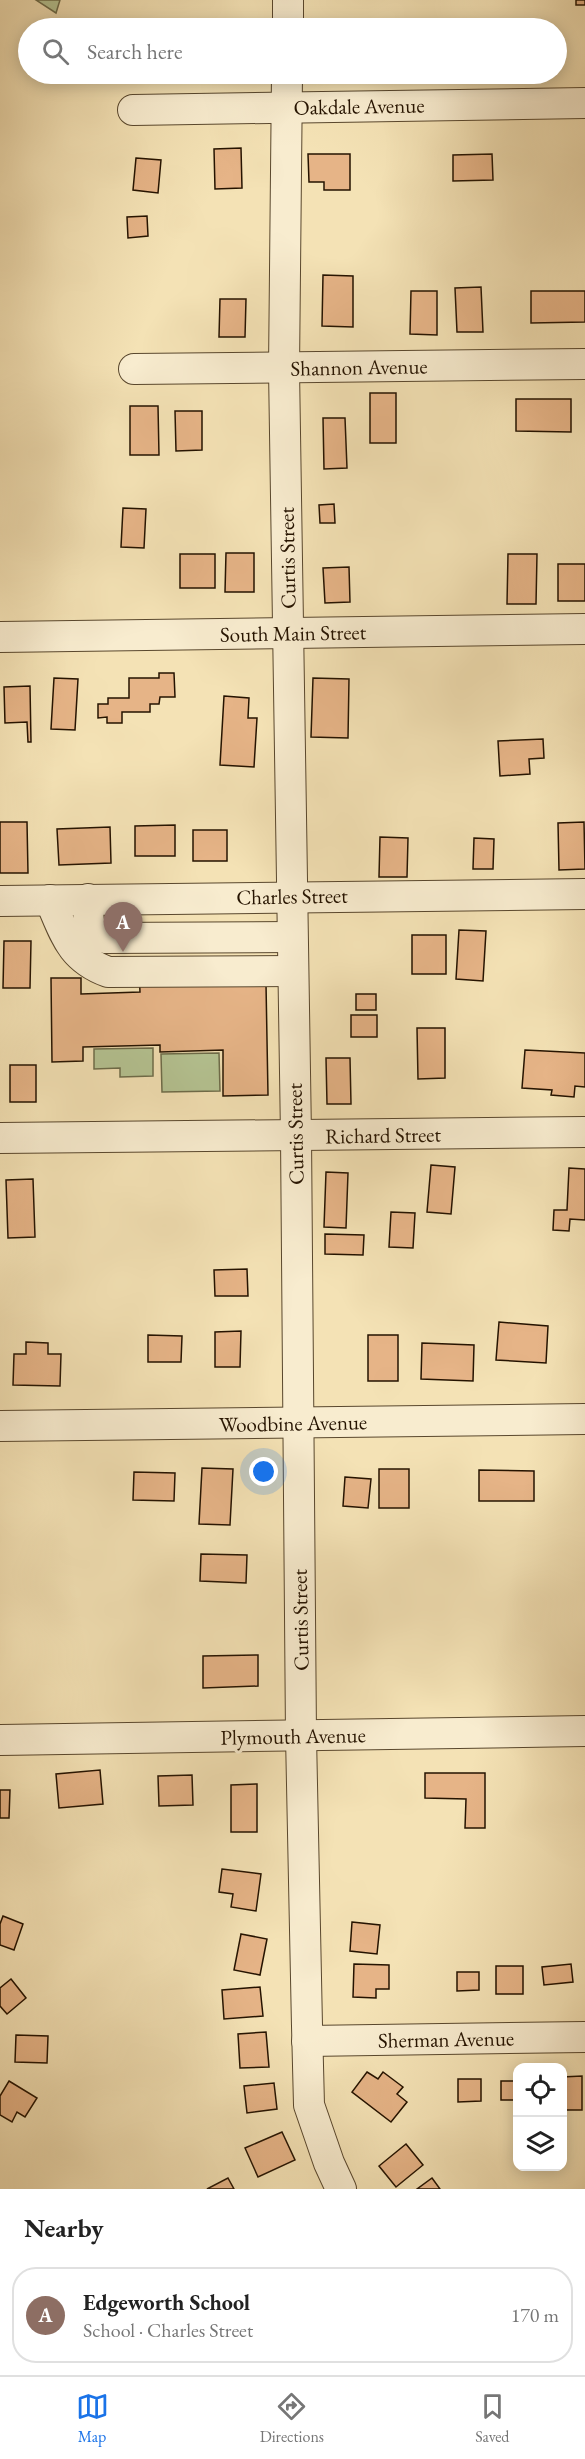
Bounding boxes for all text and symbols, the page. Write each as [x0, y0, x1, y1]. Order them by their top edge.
search box [18, 18, 567, 84]
icon: search [39, 35, 72, 68]
text: Search here [87, 37, 182, 66]
street label: Oakdale Avenue [293, 91, 425, 121]
street label: Shannon Avenue [290, 352, 428, 382]
street label: Curtis Street [273, 506, 301, 609]
street label: South Main Street [220, 618, 367, 648]
street label: Charles Street [236, 882, 348, 910]
pin: A [104, 902, 142, 952]
street label: Curtis Street [281, 1082, 309, 1185]
street label: Richard Street [325, 1120, 442, 1150]
street label: Woodbine Avenue [219, 1408, 367, 1438]
your location [249, 1457, 278, 1486]
street label: Curtis Street [286, 1568, 314, 1671]
street label: Plymouth Avenue [220, 1721, 366, 1751]
street label: Sherman Avenue [378, 2024, 514, 2054]
map controls [513, 2063, 567, 2171]
button: locate [513, 2063, 567, 2117]
button: layers [513, 2117, 567, 2171]
text: Nearby [24, 2211, 104, 2245]
text: Edgeworth School [83, 2288, 250, 2317]
text: A [38, 2302, 53, 2328]
text: 170 m [511, 2302, 559, 2328]
text: School · Charles Street [83, 2317, 253, 2343]
tab: Map [76, 2390, 109, 2447]
tab: Directions [260, 2390, 324, 2447]
tab: Saved [475, 2390, 509, 2447]

